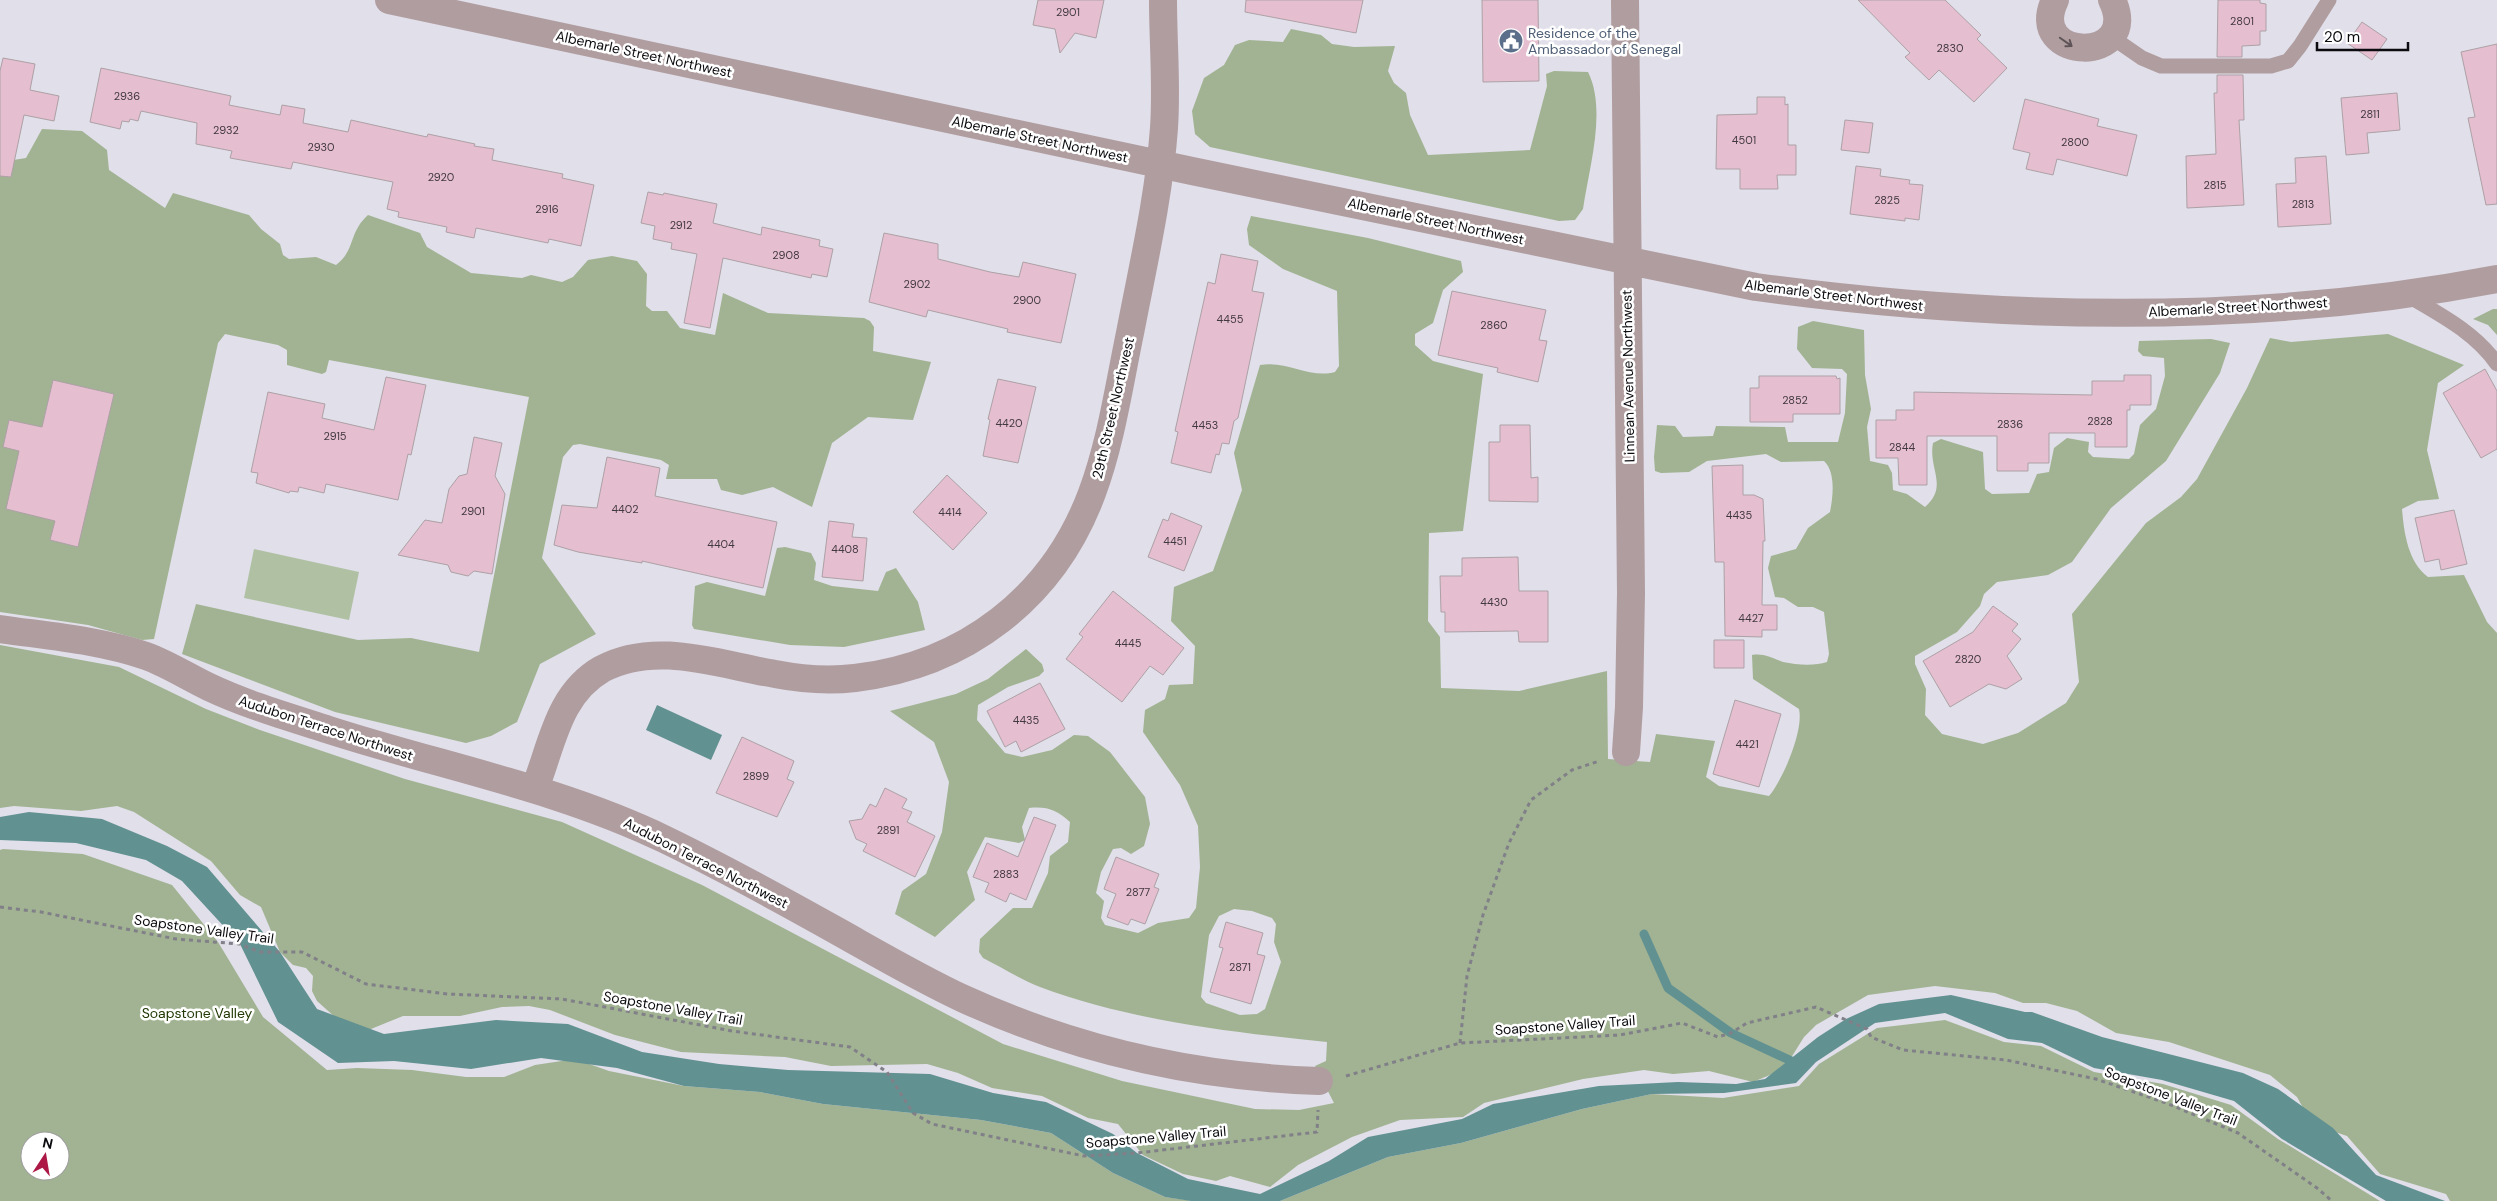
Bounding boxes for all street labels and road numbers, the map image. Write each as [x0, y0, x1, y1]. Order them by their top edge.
street label: Albemarle Street Northwest [554, 26, 734, 82]
street label: Albemarle Street Northwest [950, 111, 1130, 167]
street label: Albemarle Street Northwest [1346, 193, 1526, 249]
street label: Albemarle Street Northwest [1744, 275, 1924, 315]
street label: Linnean Avenue Northwest [1617, 289, 1639, 463]
street label: Albemarle Street Northwest [2148, 293, 2328, 321]
street label: 29th Street Northwest [1088, 336, 1138, 480]
street label: Audubon Terrace Northwest [237, 691, 415, 765]
street label: Audubon Terrace Northwest [621, 814, 791, 912]
street label: Soapstone Valley Trail [133, 910, 275, 948]
street label: Soapstone Valley Trail [602, 987, 744, 1029]
street label: Soapstone Valley Trail [1494, 1011, 1636, 1039]
street label: Soapstone Valley Trail [2102, 1062, 2240, 1130]
street label: Soapstone Valley Trail [1085, 1122, 1227, 1152]

